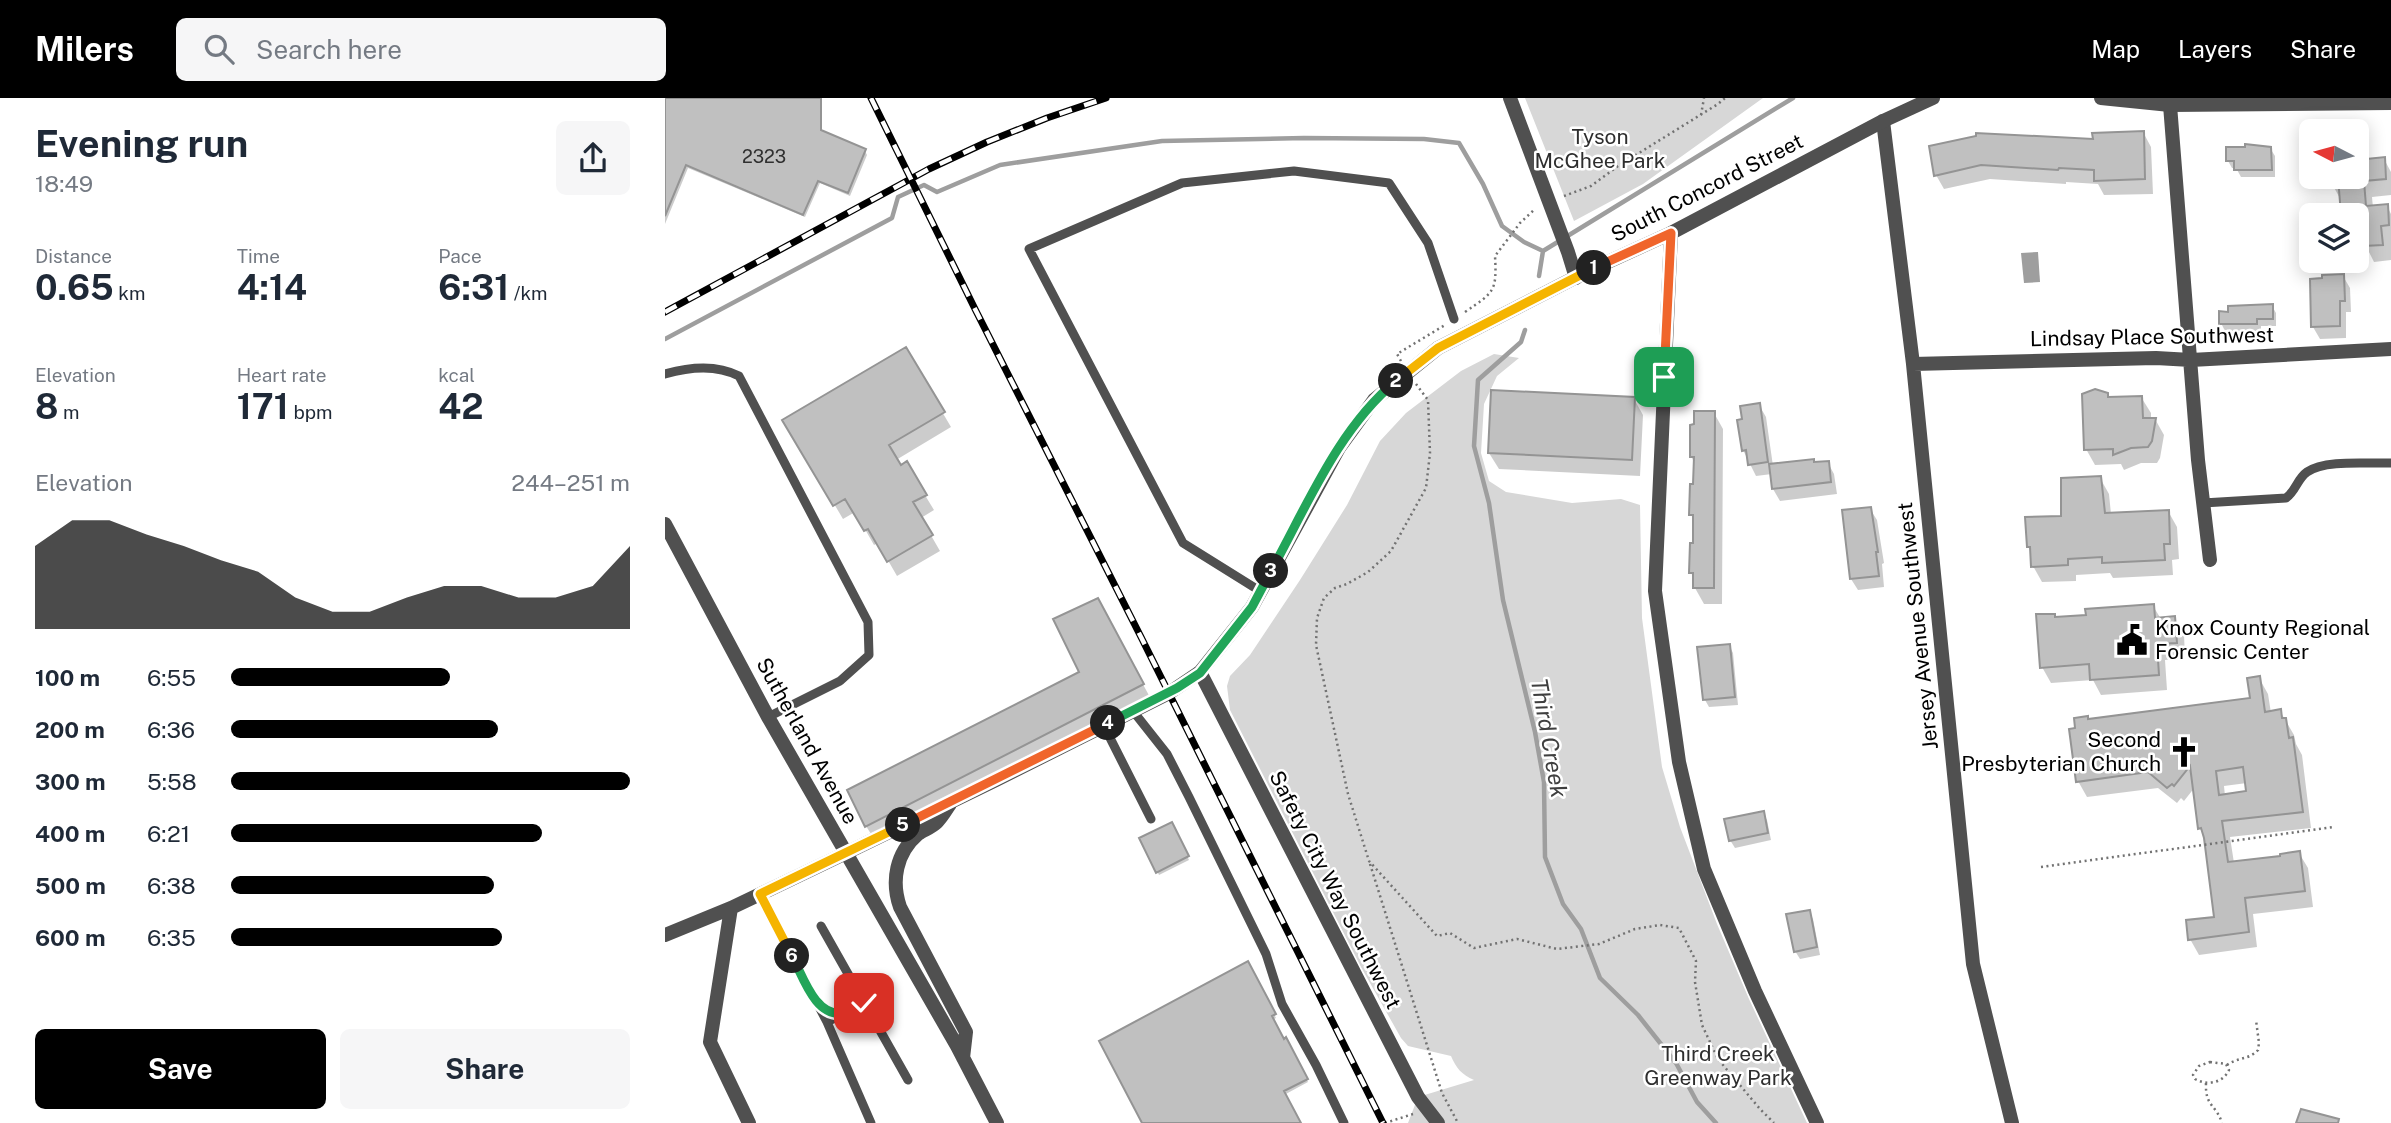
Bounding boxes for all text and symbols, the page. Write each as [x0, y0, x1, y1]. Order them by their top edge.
search box [176, 18, 666, 81]
text: Milers [35, 30, 134, 68]
icon: search [200, 30, 238, 68]
text: Search here [256, 34, 402, 65]
text: Map [2091, 35, 2140, 63]
text: Layers [2178, 35, 2252, 63]
text: Share [2290, 35, 2356, 63]
north arrow [2299, 119, 2369, 189]
map controls [2299, 119, 2369, 273]
text: Evening run [35, 121, 248, 166]
button: share [556, 121, 630, 195]
park label: Tyson McGhee Park [1535, 124, 1666, 173]
street label: South Concord Street [1607, 128, 1807, 247]
house number: 2323 [742, 146, 786, 167]
text: 18:49 [35, 170, 93, 197]
button: layers [2299, 203, 2369, 273]
text: Distance [35, 245, 112, 267]
text: Time [237, 245, 280, 267]
text: Pace [438, 245, 482, 267]
pin: 1 [1577, 250, 1611, 286]
text: 1 [1589, 256, 1598, 278]
text: 0.65 [35, 267, 114, 308]
text: 4:14 [237, 267, 307, 308]
text: 6:31 [438, 267, 509, 308]
text: km [114, 282, 145, 304]
text: /km [509, 282, 548, 304]
street label: Lindsay Place Southwest [2030, 322, 2274, 351]
pin [1634, 347, 1694, 407]
icon: arrive [1645, 358, 1683, 396]
text: Elevation [35, 364, 116, 386]
text: Heart rate [237, 364, 326, 386]
text: kcal [438, 364, 475, 386]
pin: 2 [1379, 364, 1413, 398]
text: 2 [1389, 369, 1402, 391]
text: 8 [35, 386, 59, 427]
text: 171 [237, 386, 289, 427]
text: 42 [438, 386, 484, 427]
text: m [59, 401, 80, 423]
text: bpm [289, 401, 333, 423]
text: Elevation [35, 469, 133, 496]
text: 244–251 m [511, 469, 630, 496]
street label: Jersey Avenue Southwest [1892, 501, 1943, 751]
pin: 3 [1253, 554, 1289, 588]
text: 3 [1264, 559, 1277, 581]
place label: Knox County Regional Forensic Center [2155, 615, 2370, 664]
public building icon: Knox County Regional Forensic Center [2115, 623, 2149, 657]
street label: Sutherland Avenue [751, 653, 864, 828]
text: 100 m [35, 664, 100, 691]
text: 6:55 [147, 664, 196, 691]
water label: Third Creek [1526, 676, 1573, 800]
pin: 4 [1091, 706, 1125, 740]
text: 4 [1101, 711, 1114, 733]
text: 200 m [35, 716, 105, 743]
text: 6:36 [147, 716, 195, 743]
place label: Second Presbyterian Church [1961, 727, 2161, 776]
church icon: Second Presbyterian Church [2167, 735, 2201, 769]
street label: Safety City Way Southwest [1264, 766, 1407, 1013]
text: 300 m [35, 768, 106, 795]
text: 5:58 [147, 768, 197, 795]
pin: 5 [885, 808, 921, 842]
text: 5 [896, 813, 909, 835]
text: 400 m [35, 820, 105, 847]
text: 6:21 [147, 820, 190, 847]
text: 500 m [35, 872, 106, 899]
text: 6:38 [147, 872, 196, 899]
text: 600 m [35, 924, 105, 951]
text: 6:35 [147, 924, 196, 951]
pin: 6 [775, 938, 809, 974]
text: 6 [785, 944, 798, 966]
pin [834, 973, 894, 1033]
icon: check [845, 984, 883, 1022]
button: Save [35, 1029, 326, 1109]
button: Share [340, 1029, 630, 1109]
park label: Third Creek Greenway Park [1644, 1041, 1792, 1090]

